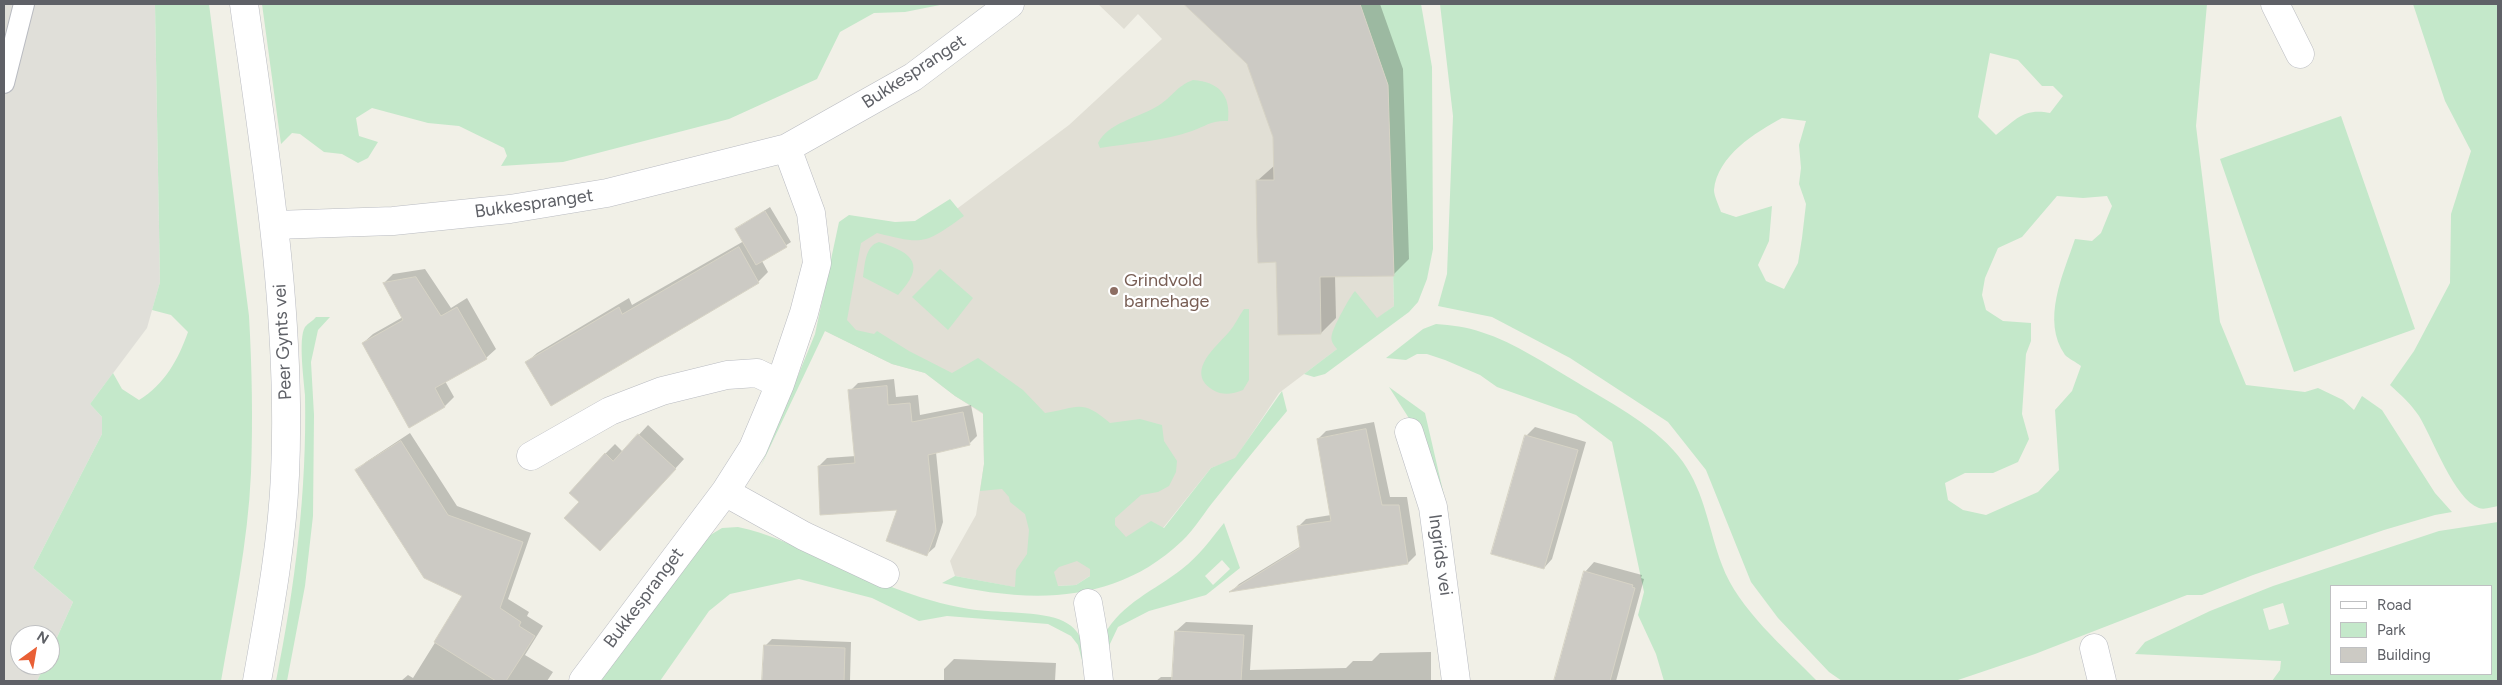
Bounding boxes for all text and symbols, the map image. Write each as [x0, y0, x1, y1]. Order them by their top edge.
street label: Bukkespranget [858, 30, 970, 114]
street label: Bukkespranget [473, 185, 595, 223]
place label: Grindvold barnehage [1124, 270, 1209, 312]
street label: Peer Gynts vei [269, 283, 297, 401]
marker: Grindvold barnehage [1108, 285, 1120, 297]
street label: Ingrids vei [1424, 513, 1456, 597]
street label: Bukkespranget [599, 544, 689, 652]
legend [2330, 585, 2492, 675]
text: Road [2377, 596, 2412, 614]
text: Park [2377, 621, 2406, 639]
north arrow [10, 625, 60, 675]
text: N [34, 628, 52, 648]
text: Building [2377, 646, 2431, 664]

